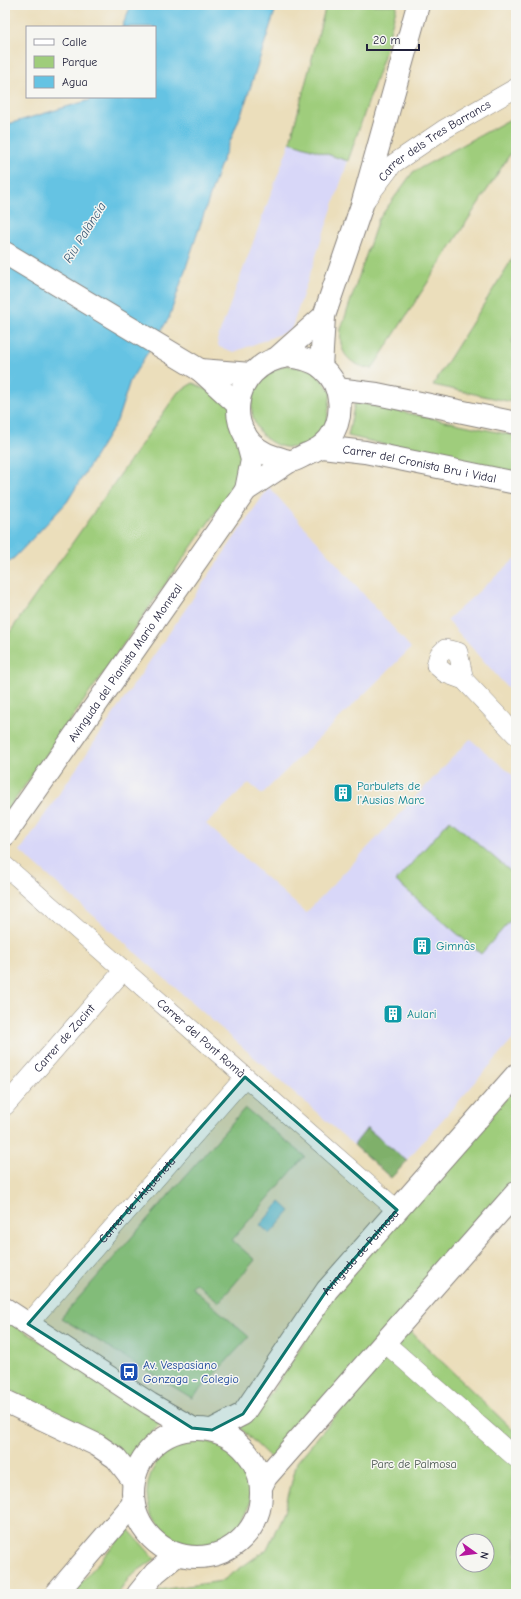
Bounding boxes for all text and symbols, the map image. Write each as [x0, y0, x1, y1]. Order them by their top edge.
legend [26, 26, 156, 98]
scale bar [367, 26, 419, 52]
text: 20 m [373, 33, 401, 47]
text: Calle [62, 35, 87, 49]
text: Parque [62, 55, 97, 69]
text: Agua [62, 75, 88, 89]
street label: Carrer dels Tres Barrancs [375, 97, 493, 184]
water label: Riu Palància [60, 199, 109, 265]
street label: Carrer del Cronista Bru i Vidal [342, 442, 498, 486]
street label: Avinguda del Pianista Mario Monreal [65, 581, 185, 745]
place label: Parbulets de l'Ausias Marc [357, 779, 425, 807]
building icon: Parbulets de l'Ausias Marc [332, 782, 354, 804]
building icon: Gimnàs [411, 935, 433, 957]
place label: Gimnàs [436, 939, 475, 953]
street label: Carrer del Pont Romà [154, 996, 248, 1081]
street label: Carrer de Zacint [31, 1001, 98, 1075]
building icon: Aulari [382, 1003, 404, 1025]
place label: Aulari [407, 1007, 436, 1021]
street label: Carrer de l’Alquerieta [95, 1154, 178, 1246]
street label: Avinguda de Palmosa [319, 1207, 402, 1298]
place label: Av. Vespasiano Gonzaga - Colegio [143, 1358, 239, 1386]
bus stop icon: Av. Vespasiano Gonzaga - Colegio [118, 1361, 140, 1383]
park label: Parc de Palmosa [371, 1457, 457, 1471]
north arrow [455, 1533, 495, 1573]
text: N [477, 1550, 491, 1560]

